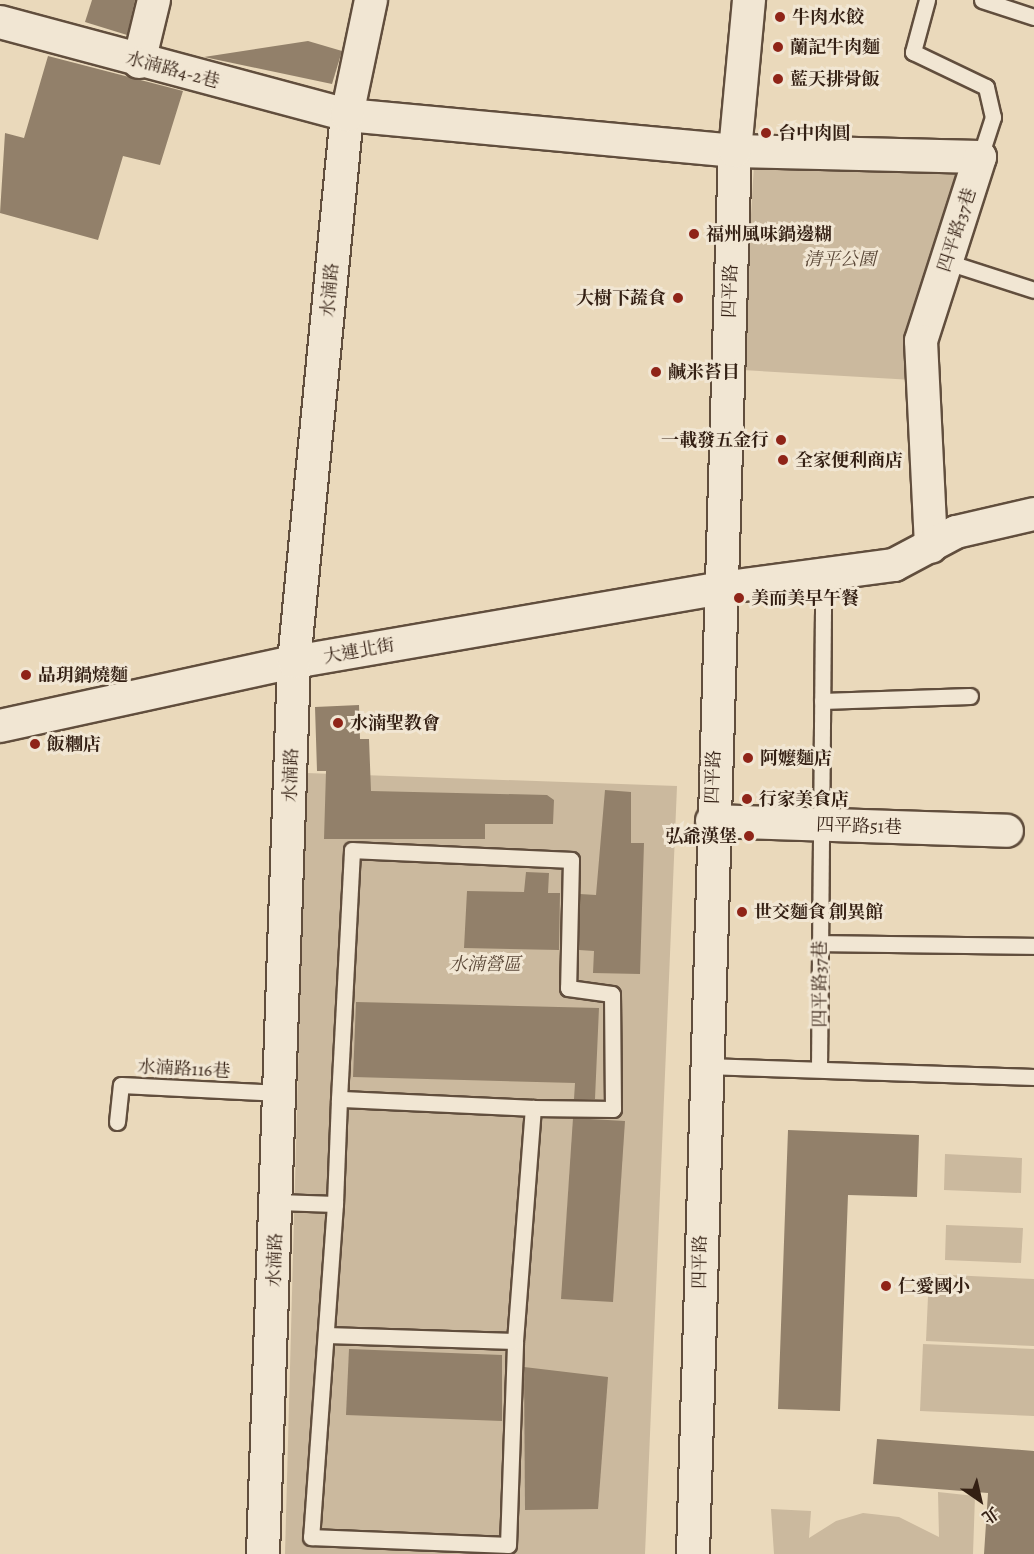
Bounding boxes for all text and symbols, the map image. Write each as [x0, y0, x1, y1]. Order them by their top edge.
place label: 牛肉水餃 [792, 6, 864, 28]
marker: 牛肉水餃 [773, 10, 787, 24]
place label: 蘭記牛肉麵 [790, 36, 880, 58]
marker: 蘭記牛肉麵 [771, 40, 785, 54]
street label: 水湳路4-2巷 [124, 47, 222, 93]
place label: 藍天排骨飯 [790, 68, 880, 90]
marker: 藍天排骨飯 [771, 72, 785, 86]
place label: 台中肉圓 [778, 122, 850, 144]
marker: 台中肉圓 [759, 126, 773, 140]
street label: 四平路37巷 [933, 185, 981, 275]
place label: 福州風味鍋邊糊 [706, 223, 832, 245]
marker: 福州風味鍋邊糊 [687, 227, 701, 241]
park label: 清平公園 [804, 248, 876, 270]
street label: 水湳路 [317, 262, 343, 318]
street label: 四平路 [718, 264, 742, 318]
place label: 大樹下蔬食 [576, 287, 666, 309]
marker: 大樹下蔬食 [671, 291, 685, 305]
place label: 鹹米苔目 [668, 361, 740, 383]
marker: 鹹米苔目 [649, 365, 663, 379]
place label: 一載發五金行 [661, 429, 769, 451]
marker: 一載發五金行 [774, 433, 788, 447]
place label: 全家便利商店 [795, 449, 903, 471]
marker: 全家便利商店 [776, 453, 790, 467]
place label: 美而美早午餐 [751, 587, 859, 609]
marker: 美而美早午餐 [732, 591, 746, 605]
street label: 大連北街 [322, 634, 396, 668]
place label: 品玥鍋燒麵 [38, 664, 128, 686]
marker: 品玥鍋燒麵 [19, 668, 33, 682]
place label: 水湳聖教會 [350, 712, 440, 734]
marker: 水湳聖教會 [331, 716, 345, 730]
place label: 飯糰店 [47, 733, 101, 755]
marker: 飯糰店 [28, 737, 42, 751]
place label: 阿嬤麵店 [760, 747, 832, 769]
street label: 水湳路 [279, 748, 303, 802]
street label: 四平路 [701, 750, 725, 804]
marker: 阿嬤麵店 [741, 751, 755, 765]
place label: 行家美食店 [759, 788, 849, 810]
marker: 行家美食店 [740, 792, 754, 806]
street label: 四平路51巷 [816, 814, 902, 838]
place label: 弘爺漢堡 [665, 825, 737, 847]
marker: 弘爺漢堡 [742, 829, 756, 843]
place label: 世交麵食 創異館 [754, 901, 883, 923]
marker: 世交麵食 創異館 [735, 905, 749, 919]
street label: 四平路37巷 [809, 940, 831, 1028]
park label: 水湳營區 [449, 953, 521, 975]
street label: 水湳路116巷 [137, 1056, 231, 1082]
street label: 水湳路 [263, 1233, 287, 1287]
street label: 四平路 [689, 1235, 711, 1289]
place label: 仁愛國小 [898, 1275, 970, 1297]
marker: 仁愛國小 [879, 1279, 893, 1293]
north arrow [950, 1470, 1010, 1530]
text: 北 [977, 1501, 1003, 1529]

